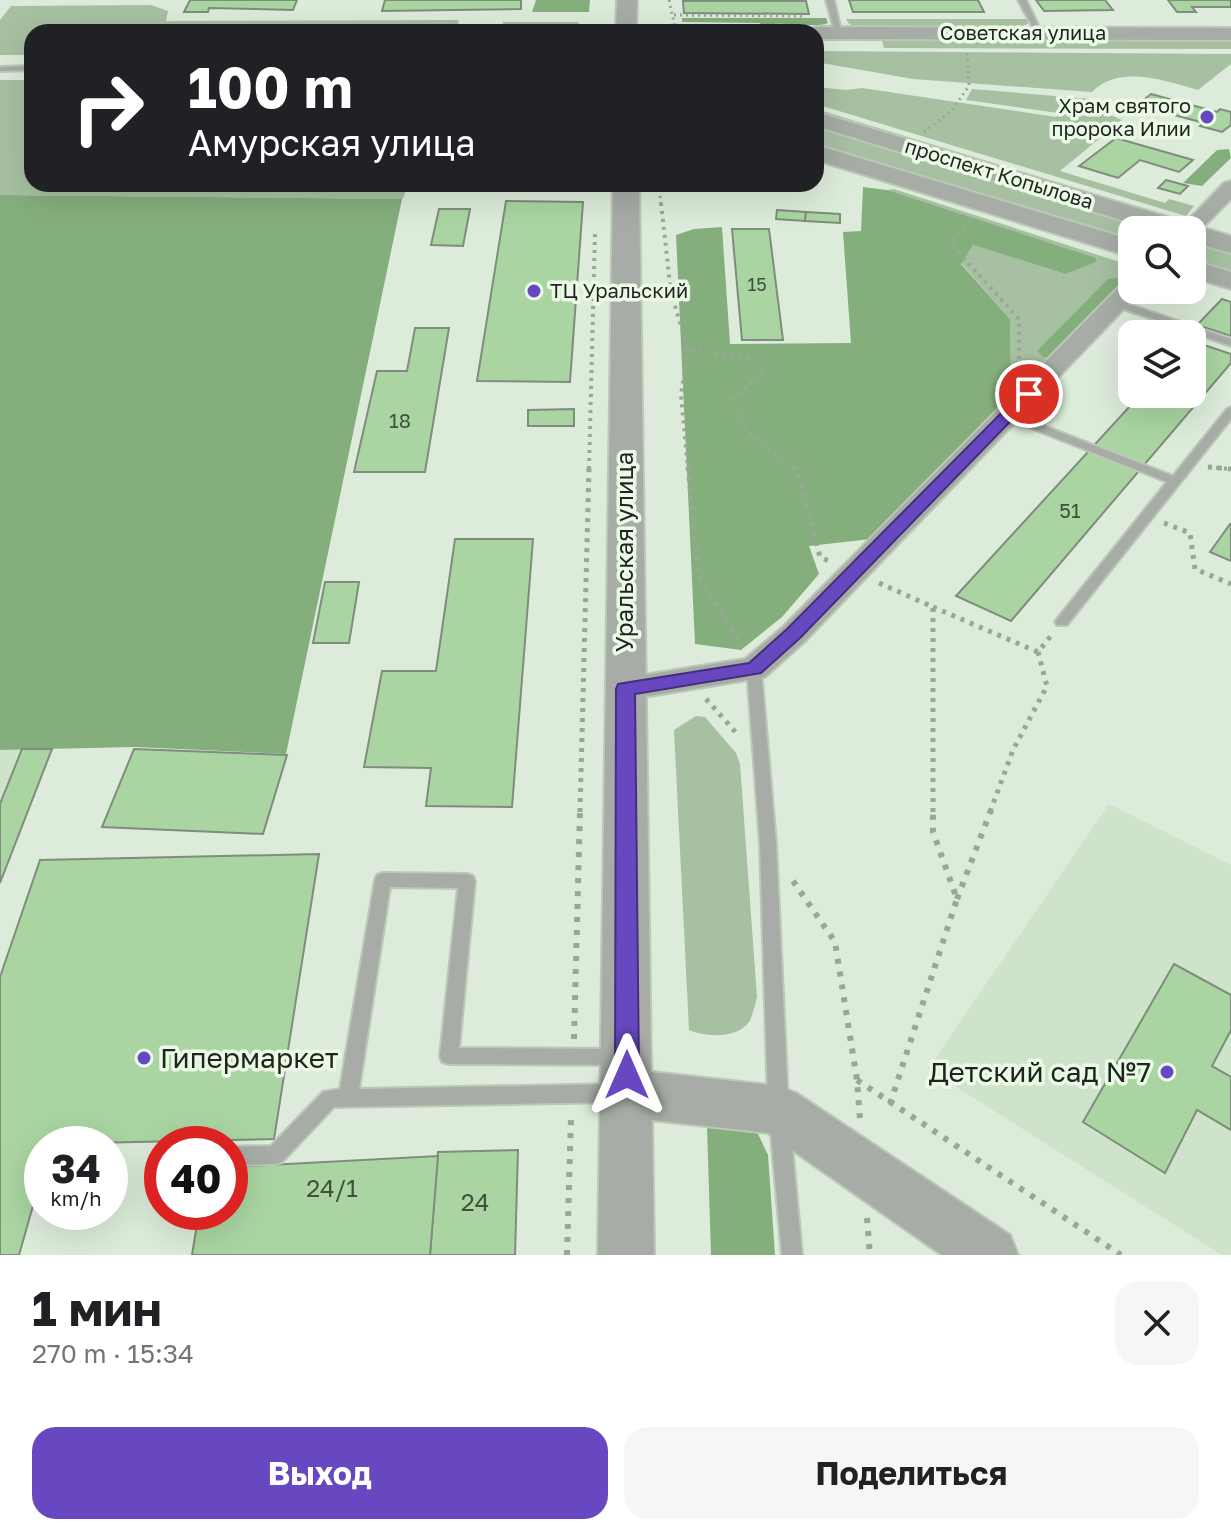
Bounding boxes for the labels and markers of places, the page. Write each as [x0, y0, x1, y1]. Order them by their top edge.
place label: Храм святого пророка Илии [1052, 93, 1191, 140]
marker: Храм святого пророка Илии [1198, 108, 1216, 126]
place label: ТЦ Уральский [550, 278, 688, 302]
marker: ТЦ Уральский [525, 282, 543, 300]
pin [995, 360, 1063, 428]
place label: Гипермаркет [160, 1041, 339, 1074]
marker: Гипермаркет [135, 1049, 153, 1067]
place label: Детский сад №7 [928, 1055, 1151, 1088]
marker: Детский сад №7 [1158, 1063, 1176, 1081]

